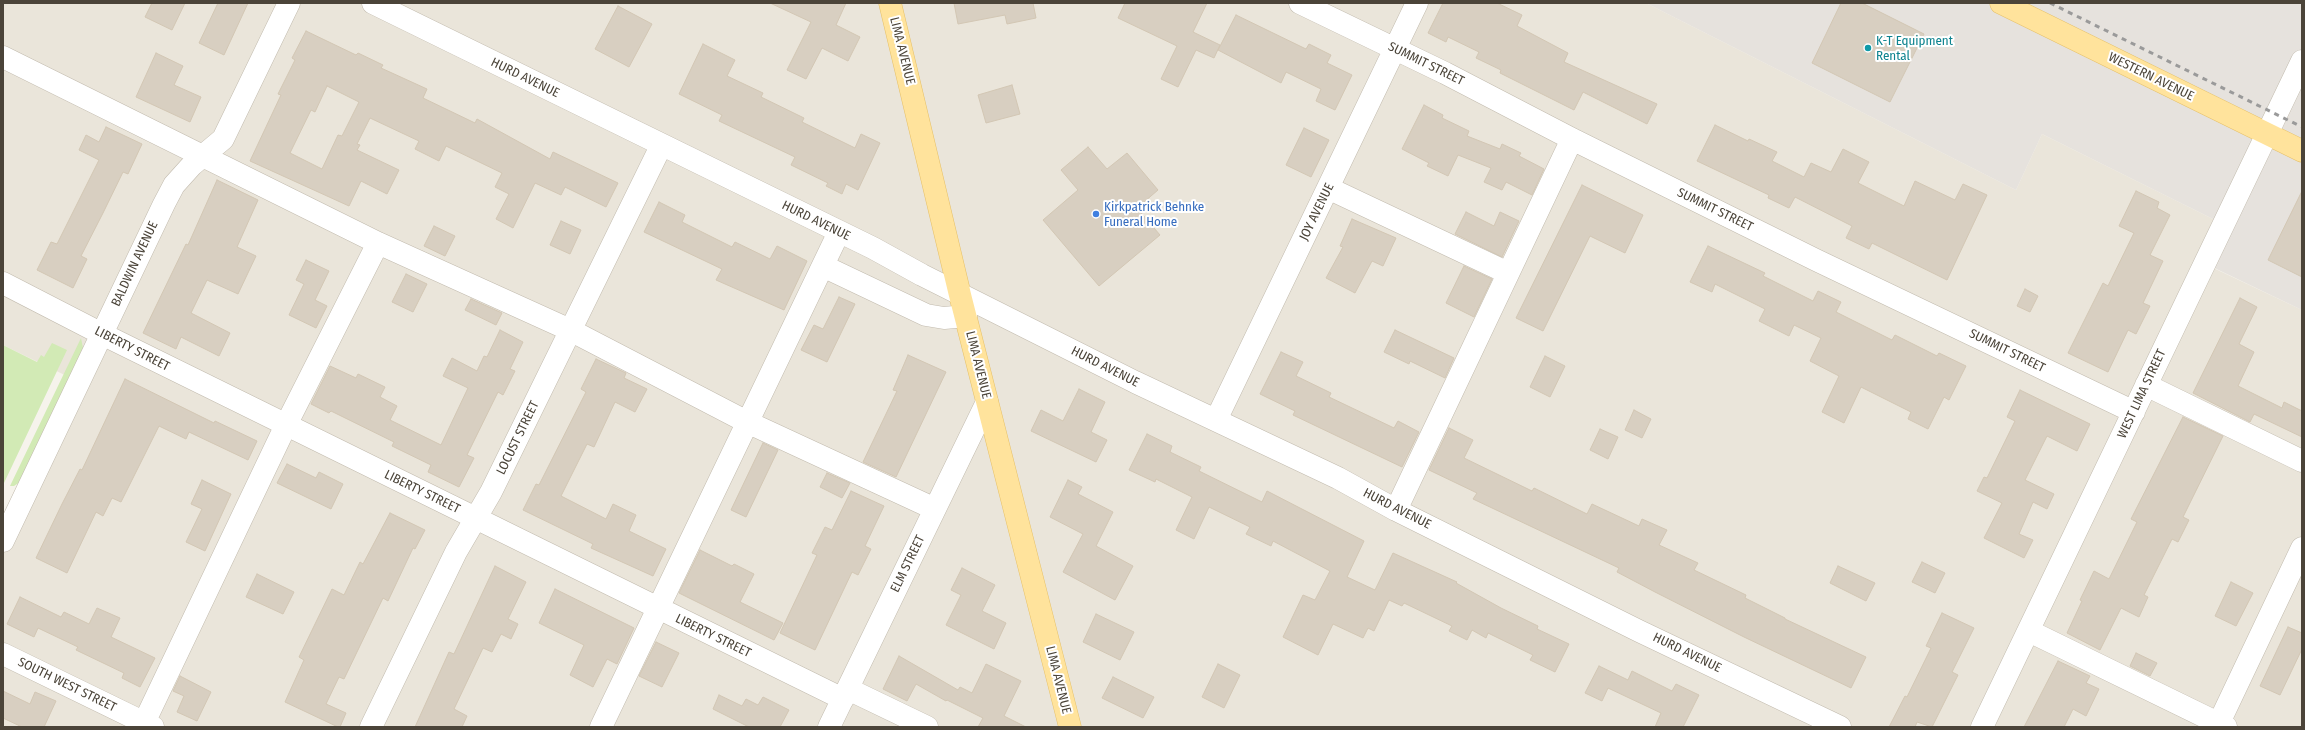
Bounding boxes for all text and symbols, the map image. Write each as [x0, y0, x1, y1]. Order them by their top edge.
street label: LIMA AVENUE [886, 15, 918, 87]
place label: K-T Equipment Rental [1876, 33, 1953, 64]
street label: SUMMIT STREET [1385, 39, 1467, 89]
marker: K-T Equipment Rental [1863, 43, 1873, 53]
street label: WESTERN AVENUE [2106, 50, 2196, 104]
street label: HURD AVENUE [488, 55, 562, 101]
street label: JOY AVENUE [1296, 181, 1338, 243]
street label: SUMMIT STREET [1674, 185, 1756, 235]
street label: HURD AVENUE [779, 198, 853, 244]
place label: Kirkpatrick Behnke Funeral Home [1104, 199, 1204, 230]
marker: Kirkpatrick Behnke Funeral Home [1091, 209, 1101, 219]
street label: BALDWIN AVENUE [108, 219, 162, 309]
street label: LIBERTY STREET [92, 323, 172, 375]
street label: SUMMIT STREET [1966, 326, 2048, 376]
street label: LIMA AVENUE [962, 329, 994, 401]
street label: HURD AVENUE [1068, 343, 1142, 391]
street label: WEST LIMA STREET [2114, 347, 2170, 441]
street label: LOCUST STREET [493, 399, 543, 477]
street label: LIBERTY STREET [382, 467, 462, 517]
street label: HURD AVENUE [1360, 485, 1434, 533]
street label: ELM STREET [888, 533, 928, 595]
street label: LIBERTY STREET [673, 611, 753, 661]
street label: HURD AVENUE [1650, 630, 1724, 676]
street label: LIMA AVENUE [1042, 644, 1074, 716]
street label: SOUTH WEST STREET [15, 654, 119, 716]

